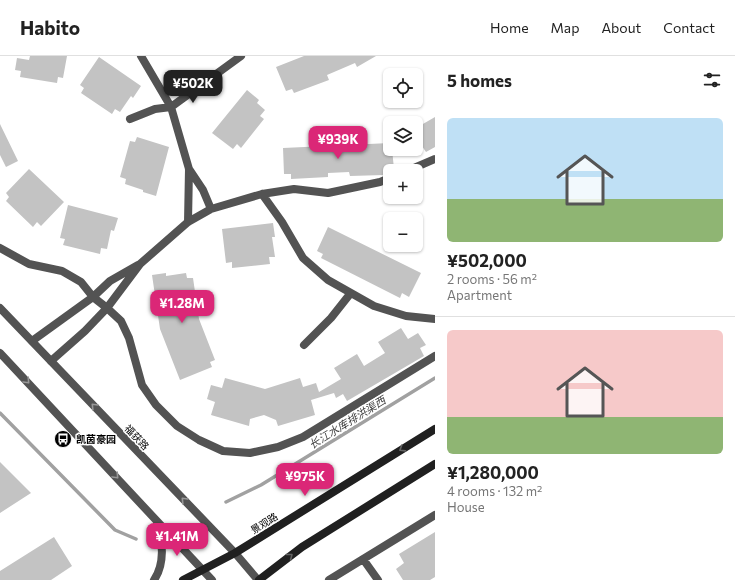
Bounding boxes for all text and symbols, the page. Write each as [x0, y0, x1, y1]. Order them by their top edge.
text: Habito [20, 16, 80, 39]
text: Home [490, 19, 529, 36]
text: Map [551, 19, 579, 36]
text: About [601, 19, 641, 36]
text: Contact [663, 19, 715, 36]
map controls [383, 68, 423, 252]
button: locate [383, 68, 423, 108]
icon: filters [701, 69, 723, 91]
pin: ¥502K [165, 70, 221, 104]
text: 5 homes [447, 70, 512, 91]
text: ¥502K [172, 75, 214, 91]
button: layers [383, 116, 423, 156]
pin: ¥939K [310, 126, 366, 160]
text: ¥939K [318, 131, 358, 147]
icon: home [549, 144, 621, 216]
button: + [383, 164, 423, 204]
button: − [383, 212, 423, 252]
text: ¥502,000 [447, 250, 527, 271]
text: 2 rooms · 56 m² [447, 271, 537, 287]
text: Apartment [447, 287, 512, 303]
pin: ¥1.28M [149, 290, 215, 324]
text: ¥1.28M [159, 295, 205, 311]
icon: home [549, 356, 621, 428]
one-way arrow [22, 376, 30, 384]
water label: 长江水库排洪渠西 [306, 392, 389, 451]
one-way arrow [91, 403, 99, 411]
street label: 福获路 [122, 422, 152, 452]
bus stop icon: 凯茵豪园 [53, 429, 73, 449]
place label: 凯茵豪园 [76, 433, 116, 445]
one-way arrow [399, 444, 406, 452]
text: ¥1,280,000 [447, 462, 539, 483]
pin: ¥975K [277, 463, 333, 497]
text: ¥975K [285, 468, 325, 484]
one-way arrow [111, 471, 118, 479]
text: 4 rooms · 132 m² [447, 483, 542, 499]
one-way arrow [181, 497, 189, 505]
text: House [447, 499, 485, 515]
street label: 景观路 [248, 510, 280, 536]
pin: ¥1.41M [144, 523, 210, 557]
text: ¥1.41M [155, 528, 199, 544]
one-way arrow [286, 554, 293, 561]

